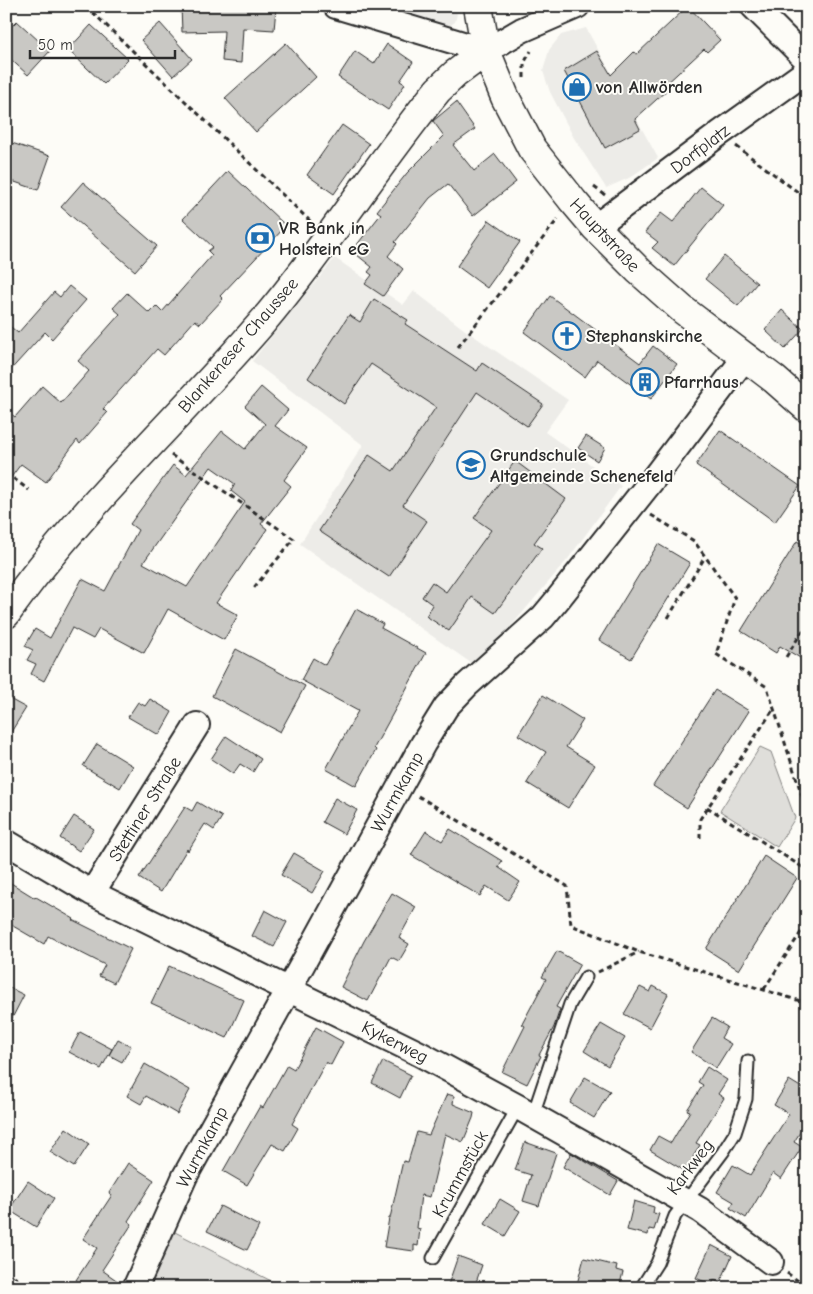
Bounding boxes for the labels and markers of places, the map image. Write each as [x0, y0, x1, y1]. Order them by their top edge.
shop icon: von Allwörden [562, 72, 592, 102]
place label: von Allwörden [595, 77, 702, 98]
place label: VR Bank in Holstein eG [279, 218, 370, 260]
bank icon: VR Bank in Holstein eG [245, 223, 275, 253]
church icon: Stephanskirche [552, 321, 582, 351]
place label: Stephanskirche [586, 326, 702, 347]
building icon: Pfarrhaus [630, 367, 660, 397]
place label: Pfarrhaus [664, 372, 739, 393]
place label: Grundschule Altgemeinde Schenefeld [490, 445, 673, 487]
school or university icon: Grundschule Altgemeinde Schenefeld [456, 450, 486, 480]

